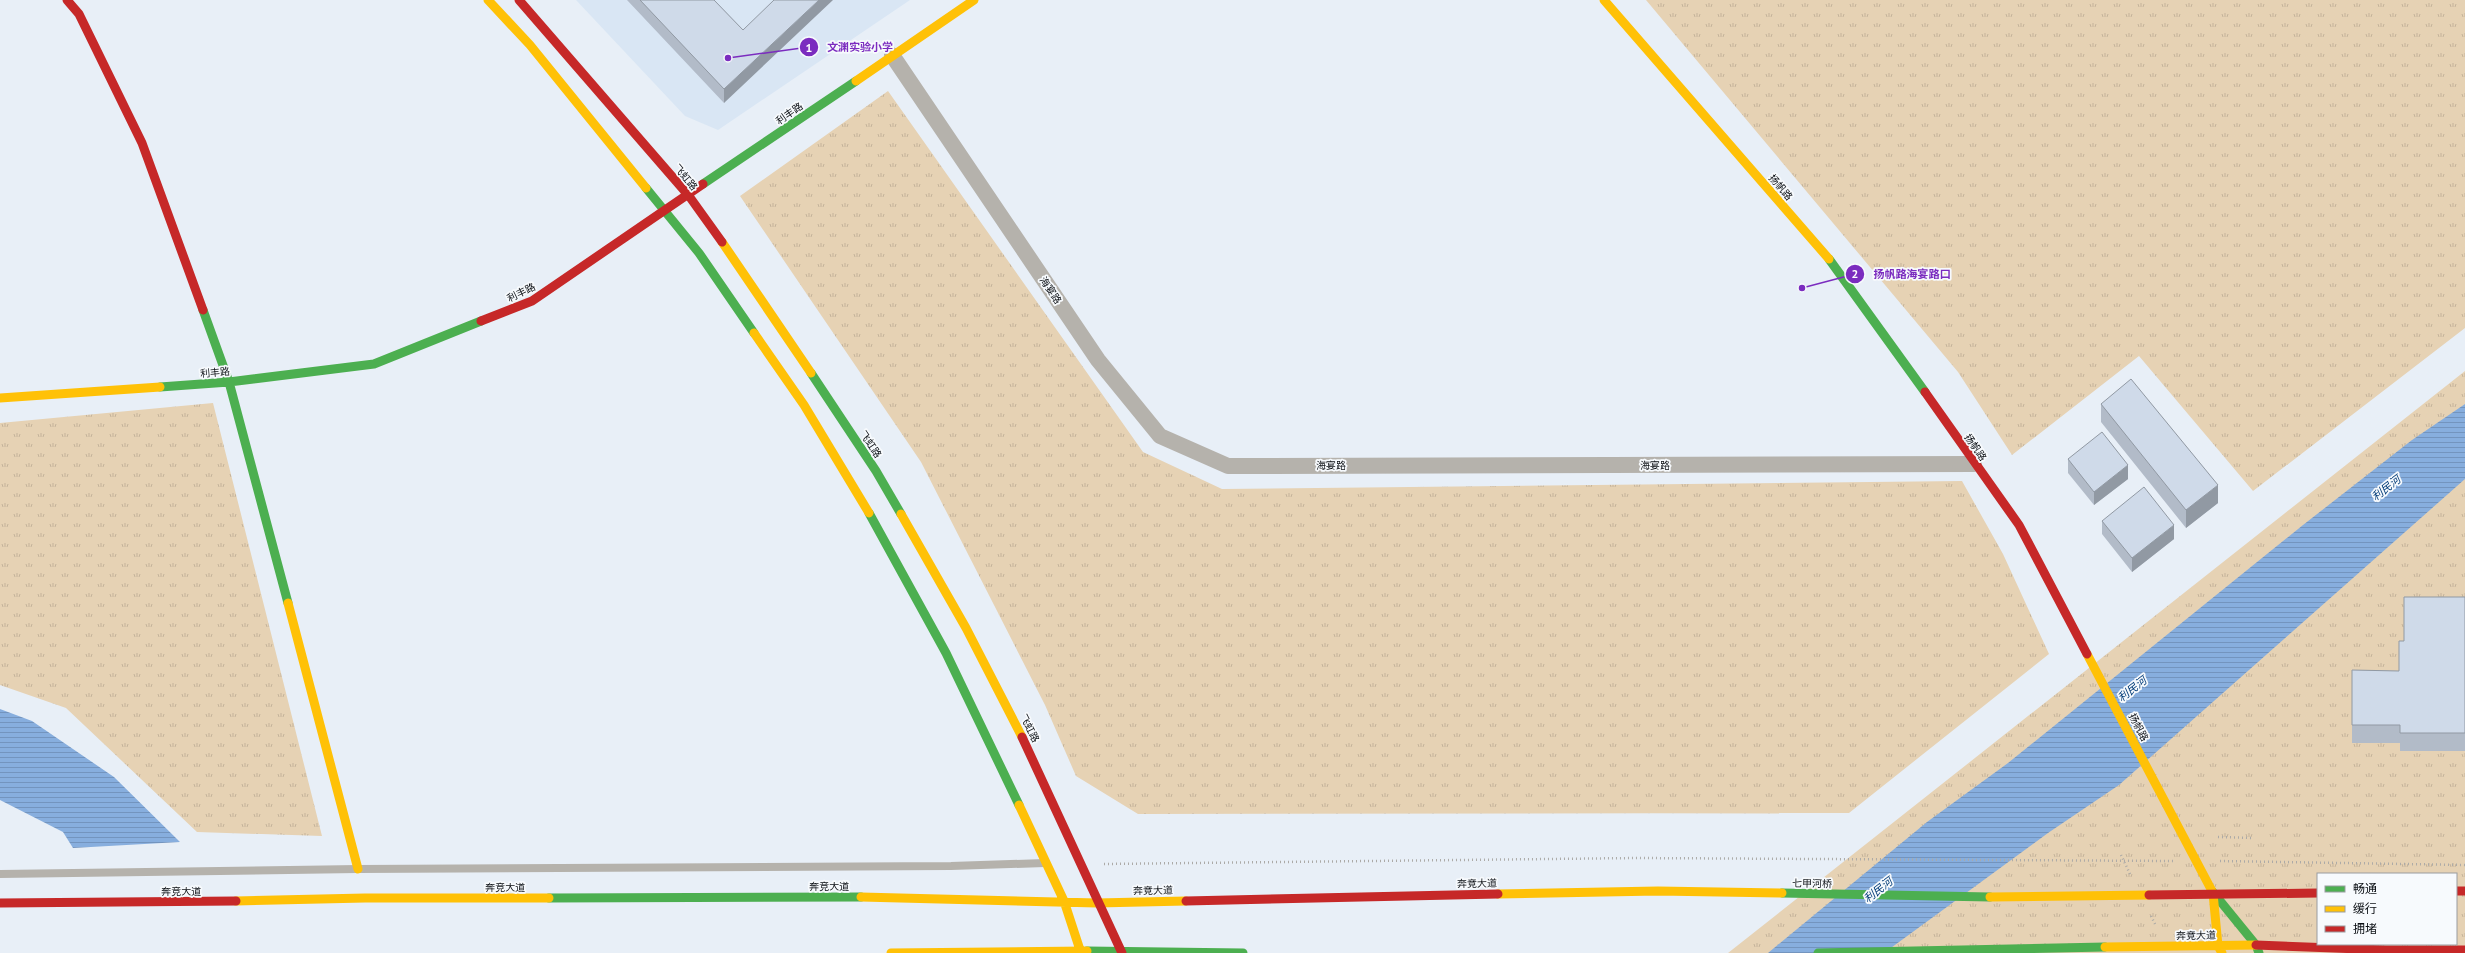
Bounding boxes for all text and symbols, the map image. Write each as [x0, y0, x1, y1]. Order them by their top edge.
callout: 文渊实验小学 [799, 36, 901, 59]
text: 1 [806, 40, 812, 55]
text: 文渊实验小学 [827, 40, 893, 54]
street label: 利丰路 [773, 99, 805, 127]
street label: 飞虹路 [671, 162, 700, 193]
street label: 扬帆路 [1766, 172, 1795, 203]
callout: 扬帆路海宴路口 [1845, 263, 1958, 286]
text: 2 [1852, 266, 1858, 281]
text: 扬帆路海宴路口 [1874, 267, 1951, 281]
street label: 海宴路 [1037, 274, 1064, 306]
street label: 利丰路 [505, 280, 538, 305]
street label: 利丰路 [200, 365, 231, 380]
street label: 飞虹路 [857, 428, 884, 460]
street label: 扬帆路 [1962, 431, 1990, 463]
street label: 海宴路 [1316, 459, 1346, 472]
street label: 海宴路 [1640, 459, 1670, 472]
water label: 利民河 [2369, 471, 2405, 504]
water label: 利民河 [2115, 672, 2151, 705]
street label: 扬帆路 [2126, 711, 2151, 744]
street label: 飞虹路 [1017, 712, 1042, 745]
water label: 利民河 [1861, 873, 1897, 906]
legend [2317, 873, 2457, 945]
street label: 奔竞大道 [1457, 877, 1497, 890]
street label: 七甲河桥 [1792, 877, 1832, 890]
street label: 奔竞大道 [809, 880, 849, 893]
street label: 奔竞大道 [485, 881, 525, 894]
text: 畅通 [2353, 881, 2377, 896]
street label: 奔竞大道 [1133, 884, 1173, 897]
street label: 奔竞大道 [161, 885, 201, 898]
text: 缓行 [2353, 901, 2377, 916]
text: 拥堵 [2353, 921, 2377, 936]
street label: 奔竞大道 [2176, 929, 2216, 942]

